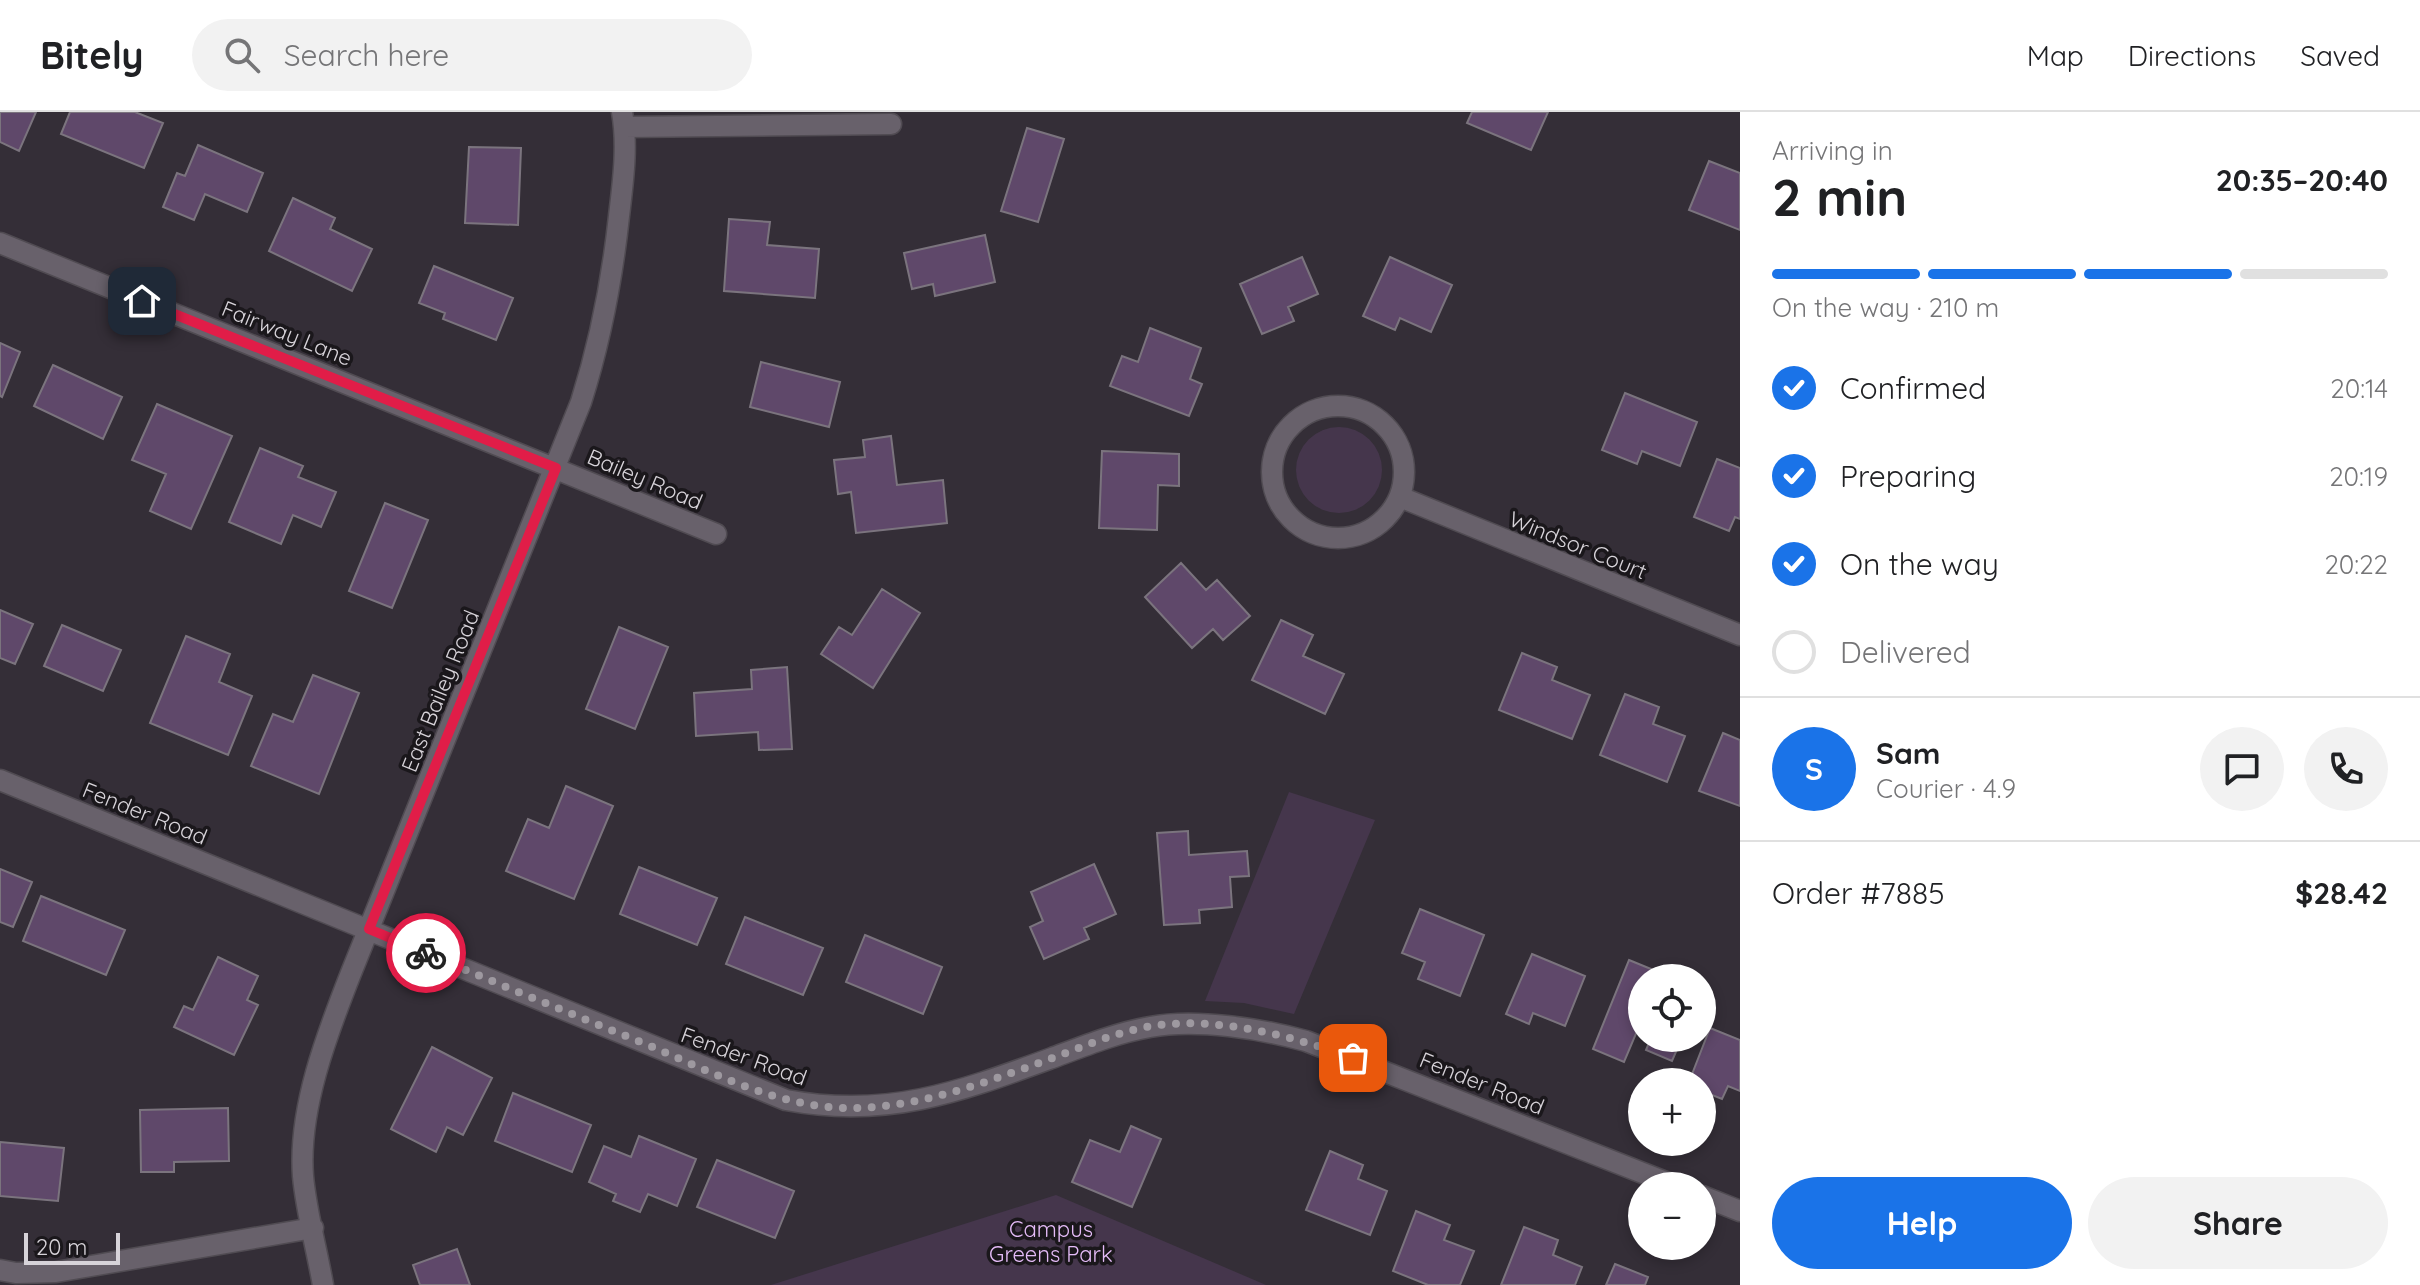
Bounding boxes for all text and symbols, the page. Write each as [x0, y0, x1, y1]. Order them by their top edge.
search box [192, 19, 752, 91]
text: Bitely [40, 31, 144, 79]
icon: search [220, 33, 264, 77]
text: Search here [284, 36, 449, 74]
text: Map [2027, 38, 2084, 73]
text: Directions [2128, 38, 2256, 73]
text: Saved [2300, 38, 2380, 73]
text: Arriving in [1772, 134, 1893, 167]
text: 20:35–20:40 [2216, 161, 2388, 199]
text: 2 min [1772, 164, 1907, 229]
pin [108, 267, 176, 335]
icon: home [120, 279, 164, 323]
text: On the way · 210 m [1772, 291, 1999, 324]
street label: Fairway Lane [218, 294, 356, 372]
icon: check [1772, 366, 1816, 410]
text: Confirmed [1840, 369, 1986, 407]
text: 20:14 [2330, 372, 2388, 405]
street label: Bailey Road [583, 442, 707, 516]
icon: check [1772, 454, 1816, 498]
text: Preparing [1840, 457, 1976, 495]
text: 20:19 [2329, 460, 2388, 493]
street label: Windsor Court [1505, 505, 1651, 585]
icon: check [1772, 542, 1816, 586]
text: On the way [1840, 545, 1999, 583]
text: 20:22 [2324, 548, 2388, 581]
street label: East Bailey Road [395, 606, 485, 776]
text: Delivered [1840, 633, 1971, 671]
button: chat [2200, 727, 2284, 811]
button: phone [2304, 727, 2388, 811]
text: Sam [1876, 734, 1940, 772]
text: S [1805, 750, 1823, 788]
text: Courier · 4.9 [1876, 772, 2016, 805]
street label: Fender Road [79, 775, 211, 851]
text: Order #7885 [1772, 874, 1945, 912]
text: $28.42 [2295, 874, 2388, 912]
courier [386, 913, 466, 993]
icon: bike [404, 931, 448, 975]
map controls [1628, 964, 1716, 1260]
button: locate [1628, 964, 1716, 1052]
street label: Fender Road [677, 1020, 811, 1092]
pin [1319, 1024, 1387, 1092]
icon: bag [1331, 1036, 1375, 1080]
street label: Fender Road [1416, 1045, 1548, 1121]
button: + [1628, 1068, 1716, 1156]
button: − [1628, 1172, 1716, 1260]
button: Help [1772, 1177, 2072, 1269]
button: Share [2088, 1177, 2388, 1269]
park label: Campus Greens Park [989, 1215, 1113, 1268]
scale bar [24, 1229, 120, 1265]
text: 20 m [36, 1233, 87, 1261]

